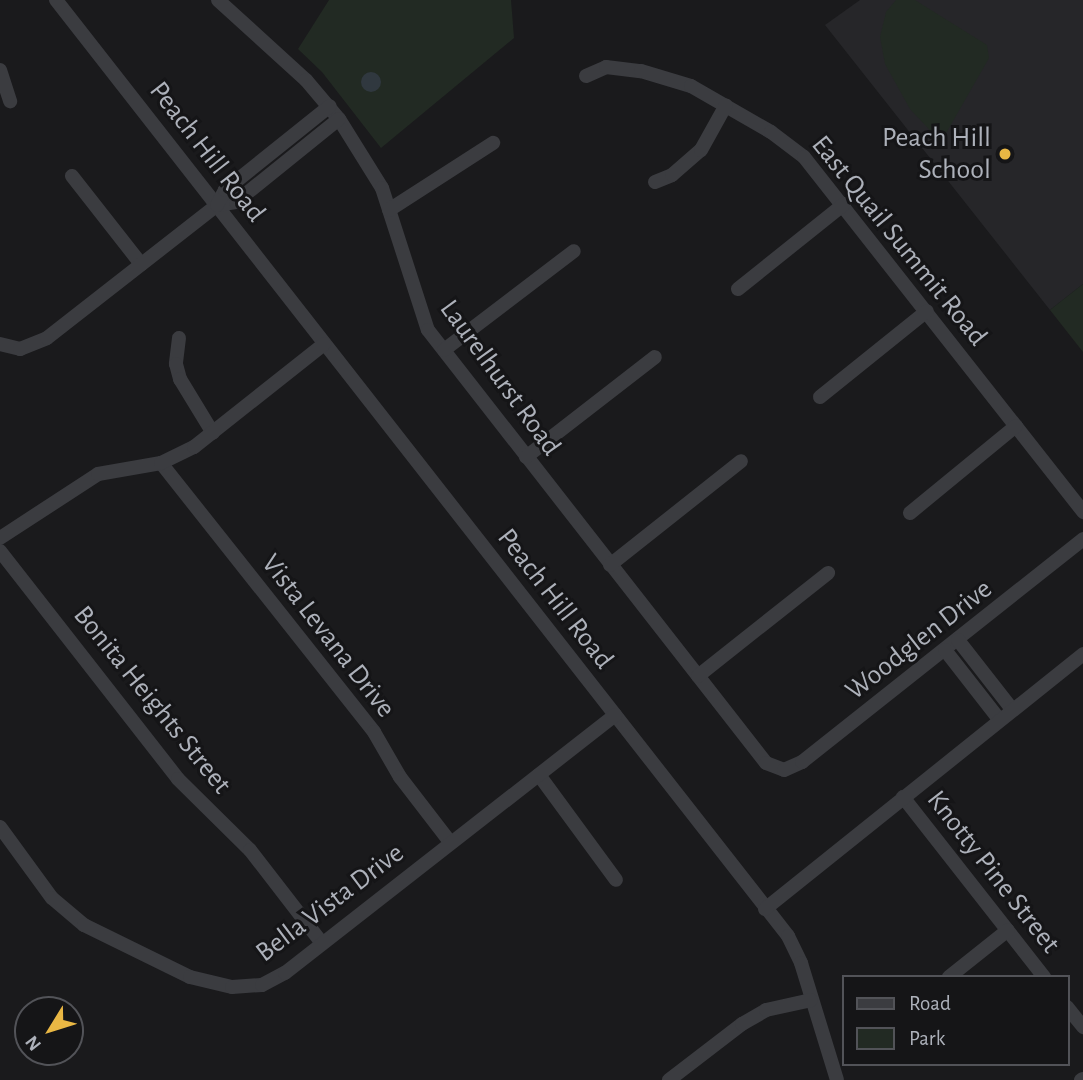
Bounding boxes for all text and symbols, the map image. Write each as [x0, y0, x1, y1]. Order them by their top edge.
street label: Peach Hill Road [142, 75, 272, 229]
place label: Peach Hill School [882, 121, 991, 187]
street label: East Quail Summit Road [804, 129, 994, 353]
marker: Peach Hill School [997, 146, 1013, 162]
street label: Laurelhurst Road [432, 293, 568, 463]
street label: Peach Hill Road [490, 522, 620, 676]
street label: Vista Levana Drive [254, 548, 402, 724]
street label: Woodglen Drive [839, 572, 999, 708]
street label: Bonita Heights Street [66, 599, 238, 801]
street label: Knotty Pine Street [919, 784, 1067, 960]
street label: Bella Vista Drive [249, 836, 411, 970]
legend [842, 975, 1069, 1066]
text: Road [909, 993, 951, 1014]
north arrow [14, 996, 84, 1066]
text: Park [909, 1028, 945, 1049]
text: N [22, 1032, 45, 1054]

